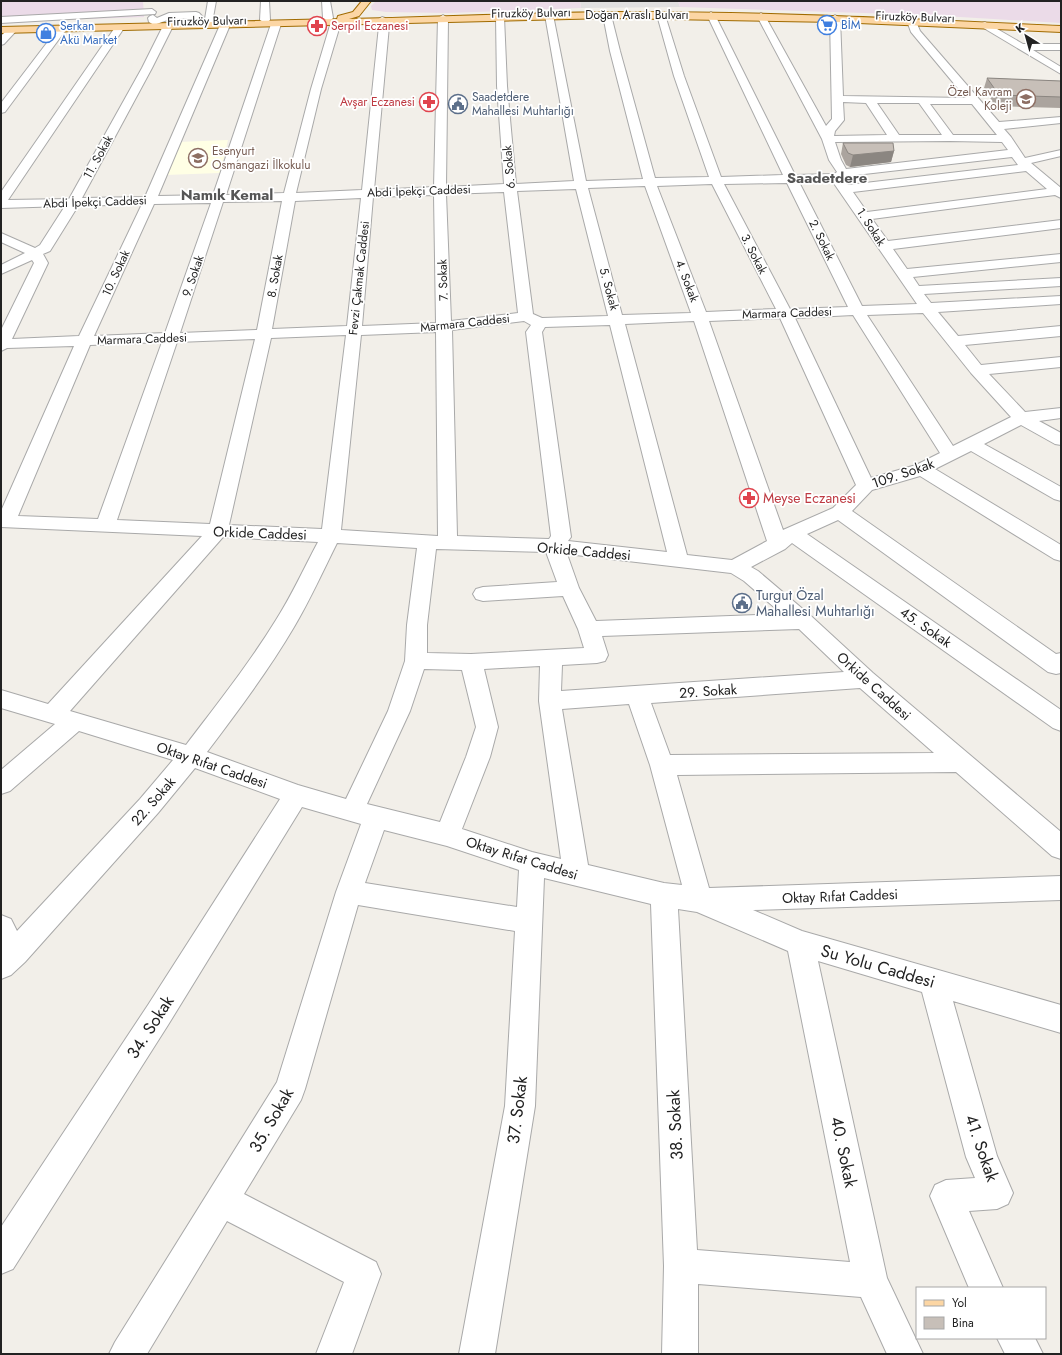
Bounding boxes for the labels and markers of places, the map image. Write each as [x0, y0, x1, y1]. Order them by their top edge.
supermarket icon: BİM [816, 14, 838, 36]
pharmacy icon: Serpil Eczanesi [306, 15, 328, 37]
place label: BİM [841, 16, 861, 34]
place label: Serkan Akü Market [60, 17, 117, 49]
place label: Serpil Eczanesi [331, 17, 408, 35]
shop icon: Serkan Akü Market [35, 22, 57, 44]
place label: Özel Kavram Koleji [948, 83, 1012, 115]
place label: Saadetdere Mahallesi Muhtarlığı [472, 88, 574, 120]
school or university icon: Özel Kavram Koleji [1015, 88, 1037, 110]
pharmacy icon: Avşar Eczanesi [418, 91, 440, 113]
place label: Avşar Eczanesi [340, 93, 415, 111]
public building icon: Saadetdere Mahallesi Muhtarlığı [447, 93, 469, 115]
place label: Esenyurt Osmangazi İlkokulu [212, 142, 310, 174]
school or university icon: Esenyurt Osmangazi İlkokulu [187, 147, 209, 169]
pharmacy icon: Meyse Eczanesi [738, 487, 760, 509]
place label: Meyse Eczanesi [763, 488, 856, 508]
place label: Turgut Özal Mahallesi Muhtarlığı [756, 585, 875, 621]
public building icon: Turgut Özal Mahallesi Muhtarlığı [731, 592, 753, 614]

